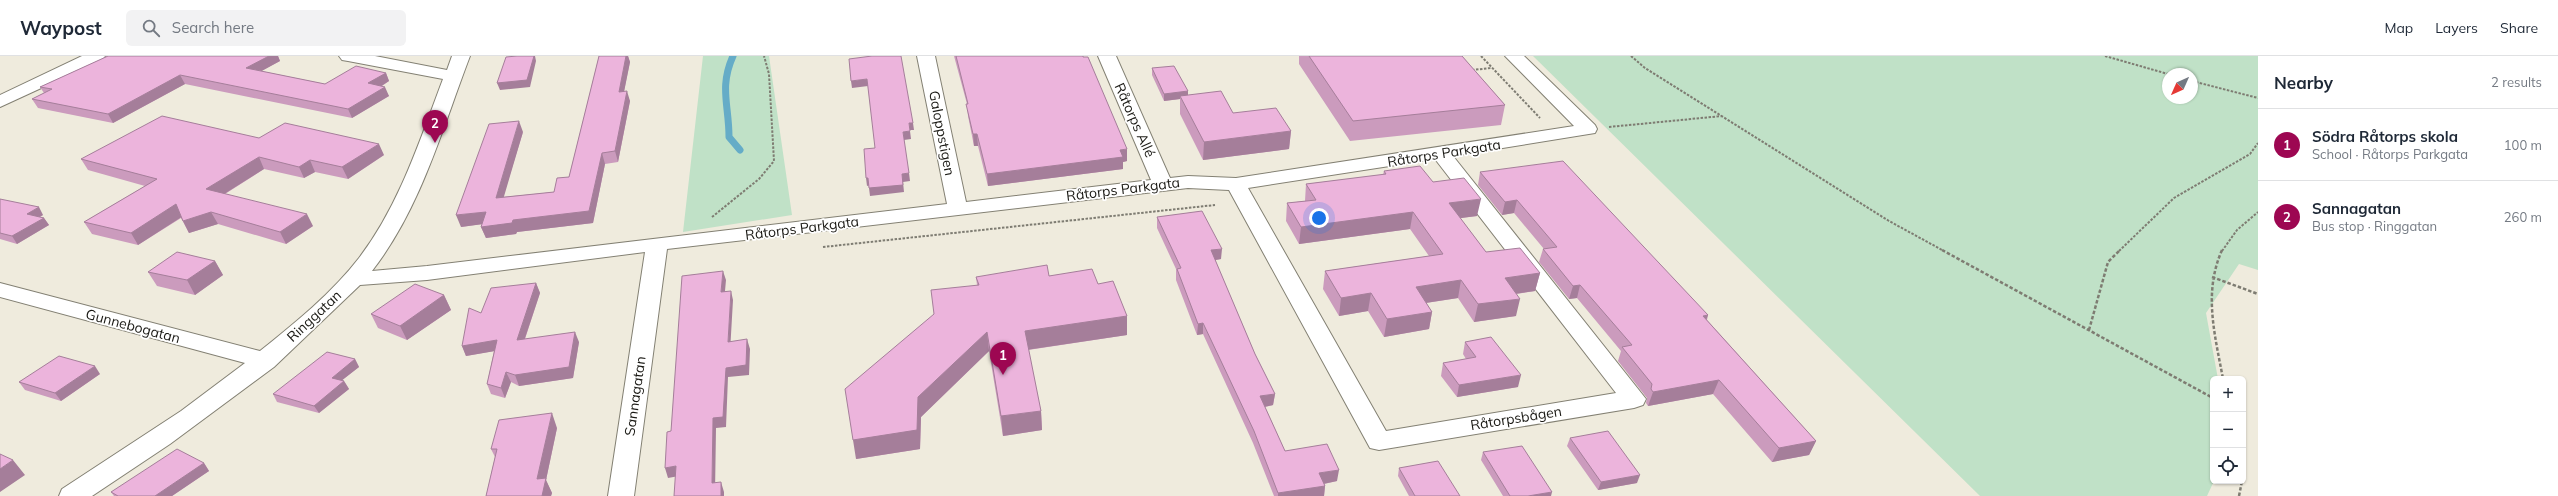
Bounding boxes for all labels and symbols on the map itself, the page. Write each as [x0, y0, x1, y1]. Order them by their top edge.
north arrow [2162, 68, 2198, 104]
street label: Råtorps Allé [1111, 80, 1159, 160]
street label: Galoppstigen [925, 89, 959, 177]
pin: 2 [422, 110, 448, 143]
street label: Råtorps Parkgata [1386, 135, 1502, 171]
street label: Råtorps Parkgata [1065, 173, 1181, 205]
your location [1309, 208, 1329, 228]
street label: Råtorps Parkgata [744, 212, 860, 244]
street label: Ringgatan [283, 286, 345, 346]
street label: Gunnebogatan [84, 305, 182, 347]
pin: 1 [990, 342, 1016, 375]
street label: Sannagatan [621, 355, 649, 437]
street label: Råtorpsbågen [1469, 402, 1563, 434]

